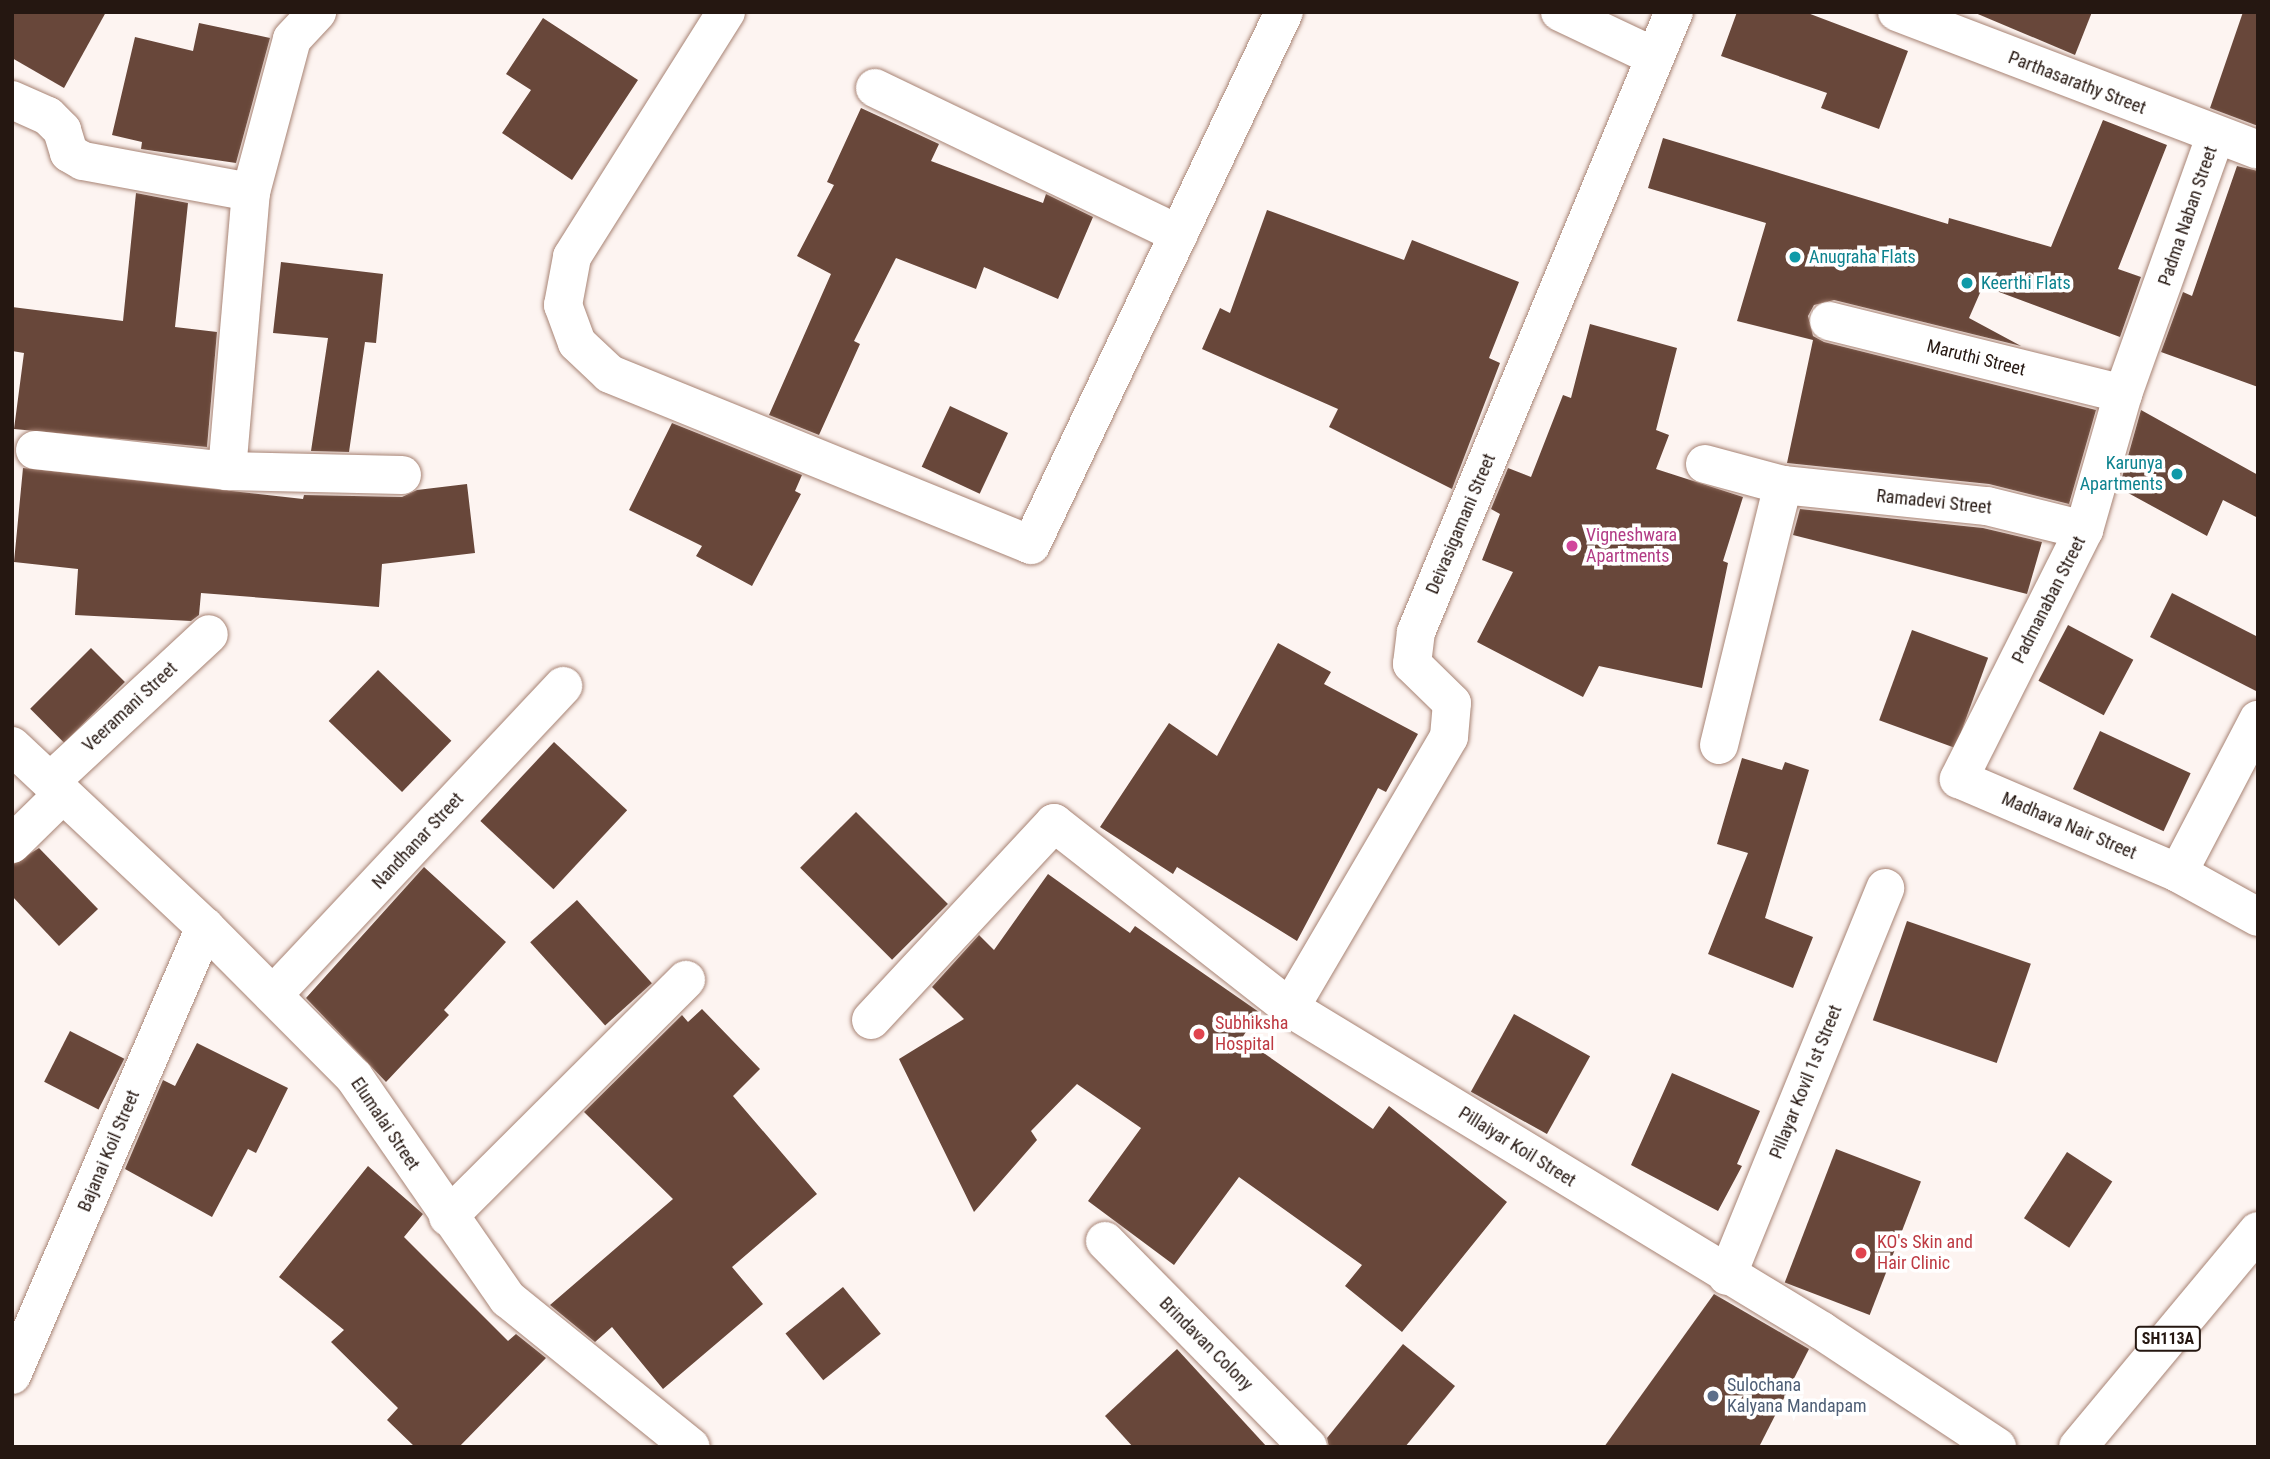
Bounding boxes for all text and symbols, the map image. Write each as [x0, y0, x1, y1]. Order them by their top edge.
street label: Parthasarathy Street [2005, 47, 2149, 119]
street label: Padma Naban Street [2154, 143, 2222, 289]
place label: Anugraha Flats [1809, 246, 1916, 268]
marker: Anugraha Flats [1787, 249, 1803, 265]
place label: Keerthi Flats [1981, 272, 2071, 294]
marker: Keerthi Flats [1959, 275, 1975, 291]
street label: Maruthi Street [1924, 335, 2028, 381]
street label: Deivasigamani Street [1422, 451, 1500, 597]
place label: Karunya Apartments [2080, 453, 2163, 496]
marker: Karunya Apartments [2169, 466, 2185, 482]
street label: Ramadevi Street [1875, 485, 1993, 519]
place label: Vigneshwara Apartments [1586, 525, 1677, 568]
street label: Padmanaban Street [2008, 533, 2090, 667]
marker: Vigneshwara Apartments [1564, 538, 1580, 554]
street label: Veeramani Street [78, 658, 182, 756]
street label: Nandhanar Street [368, 788, 468, 894]
street label: Madhava Nair Street [1998, 788, 2140, 864]
street label: Pillayar Kovil 1st Street [1765, 1002, 1847, 1162]
place label: Subhiksha Hospital [1215, 1013, 1288, 1056]
marker: Subhiksha Hospital [1189, 1024, 1209, 1044]
street label: Elumalai Street [346, 1074, 424, 1174]
street label: Bajanai Koil Street [74, 1087, 144, 1215]
street label: Pillaiyar Koil Street [1454, 1102, 1580, 1192]
place label: KO's Skin and Hair Clinic [1877, 1232, 1973, 1274]
marker: KO's Skin and Hair Clinic [1851, 1243, 1871, 1263]
street label: Brindavan Colony [1155, 1293, 1257, 1395]
road number: SH113A [2135, 1326, 2201, 1352]
place label: Sulochana Kalyana Mandapam [1727, 1375, 1867, 1418]
marker: Sulochana Kalyana Mandapam [1705, 1388, 1721, 1404]

